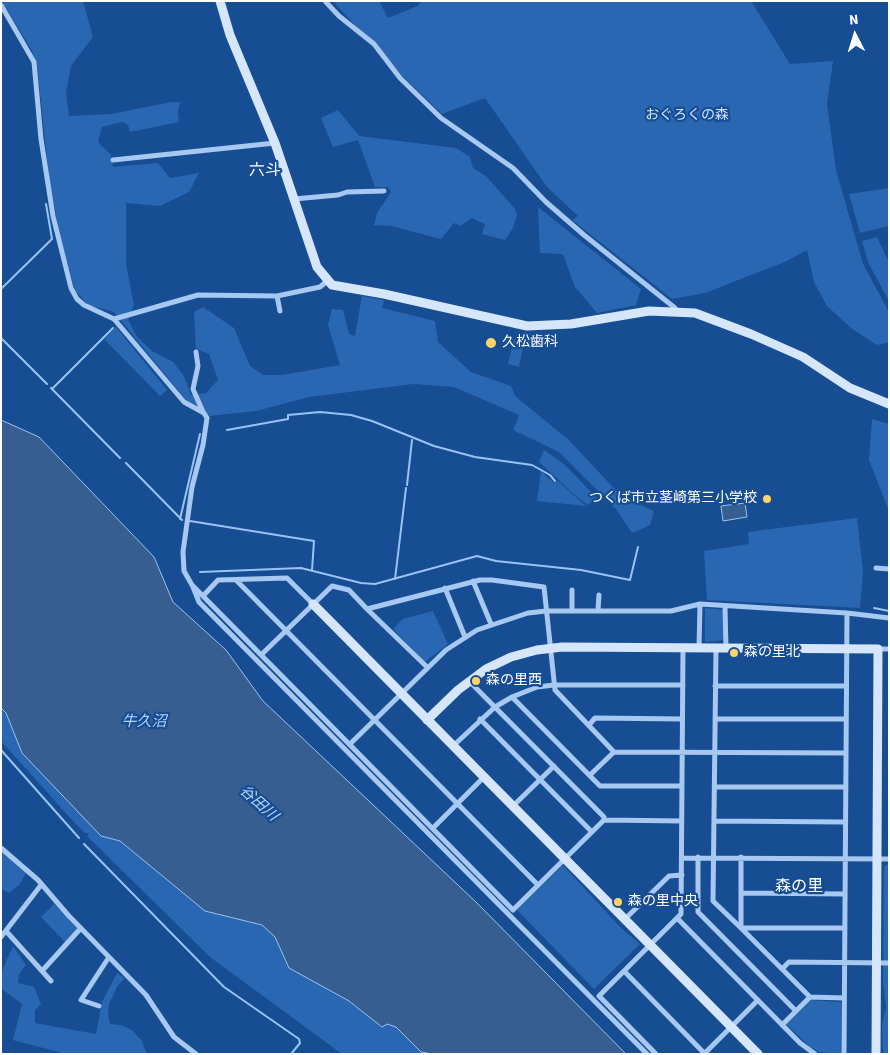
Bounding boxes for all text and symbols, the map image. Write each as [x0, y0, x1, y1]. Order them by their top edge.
north arrow [830, 10, 880, 60]
text: N [848, 10, 859, 30]
park label: おぐろくの森 [645, 108, 729, 124]
district label: 六斗 [249, 161, 281, 181]
place label: 久松歯科 [502, 335, 558, 351]
marker: 久松歯科 [484, 336, 498, 350]
place label: つくば市立茎崎第三小学校 [589, 491, 757, 507]
marker: つくば市立茎崎第三小学校 [761, 493, 773, 505]
place label: 森の里北 [744, 645, 800, 661]
marker: 森の里北 [728, 647, 740, 659]
place label: 森の里西 [486, 673, 542, 689]
marker: 森の里西 [470, 675, 482, 687]
water label: 牛久沼 [122, 714, 166, 732]
water label: 谷田川 [235, 782, 281, 826]
district label: 森の里 [775, 877, 823, 897]
place label: 森の里中央 [628, 894, 698, 910]
marker: 森の里中央 [612, 896, 624, 908]

